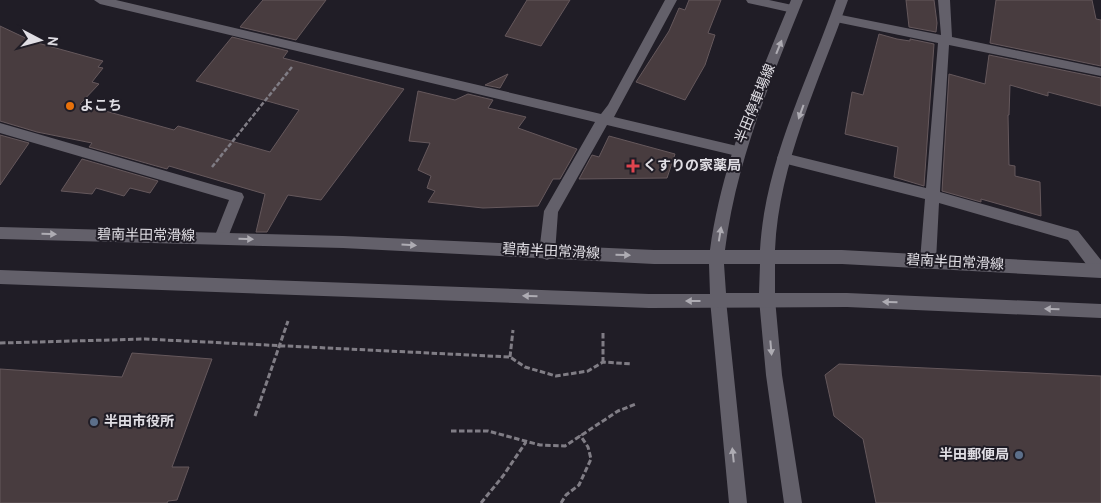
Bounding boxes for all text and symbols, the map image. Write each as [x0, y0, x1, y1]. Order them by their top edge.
north arrow [15, 15, 65, 65]
text: N [42, 35, 60, 47]
one-way arrow [776, 39, 783, 54]
street label: 半田停車場線 [732, 62, 780, 146]
place label: よこち [80, 98, 122, 115]
marker: よこち [64, 100, 76, 112]
one-way arrow [797, 104, 804, 119]
place label: くすりの家薬局 [643, 158, 741, 175]
marker: くすりの家薬局 [627, 160, 639, 172]
one-way arrow [716, 226, 724, 242]
street label: 碧南半田常滑線 [97, 227, 195, 245]
one-way arrow [41, 230, 57, 238]
one-way arrow [238, 235, 254, 243]
street label: 碧南半田常滑線 [502, 241, 600, 263]
one-way arrow [401, 242, 417, 250]
one-way arrow [616, 252, 632, 260]
street label: 碧南半田常滑線 [906, 252, 1004, 274]
one-way arrow [522, 292, 538, 300]
one-way arrow [684, 297, 700, 305]
one-way arrow [882, 297, 898, 305]
one-way arrow [1044, 305, 1060, 313]
one-way arrow [768, 340, 776, 356]
place label: 半田市役所 [104, 414, 174, 431]
marker: 半田市役所 [88, 416, 100, 428]
one-way arrow [729, 446, 737, 462]
place label: 半田郵便局 [939, 447, 1009, 464]
marker: 半田郵便局 [1013, 449, 1025, 461]

